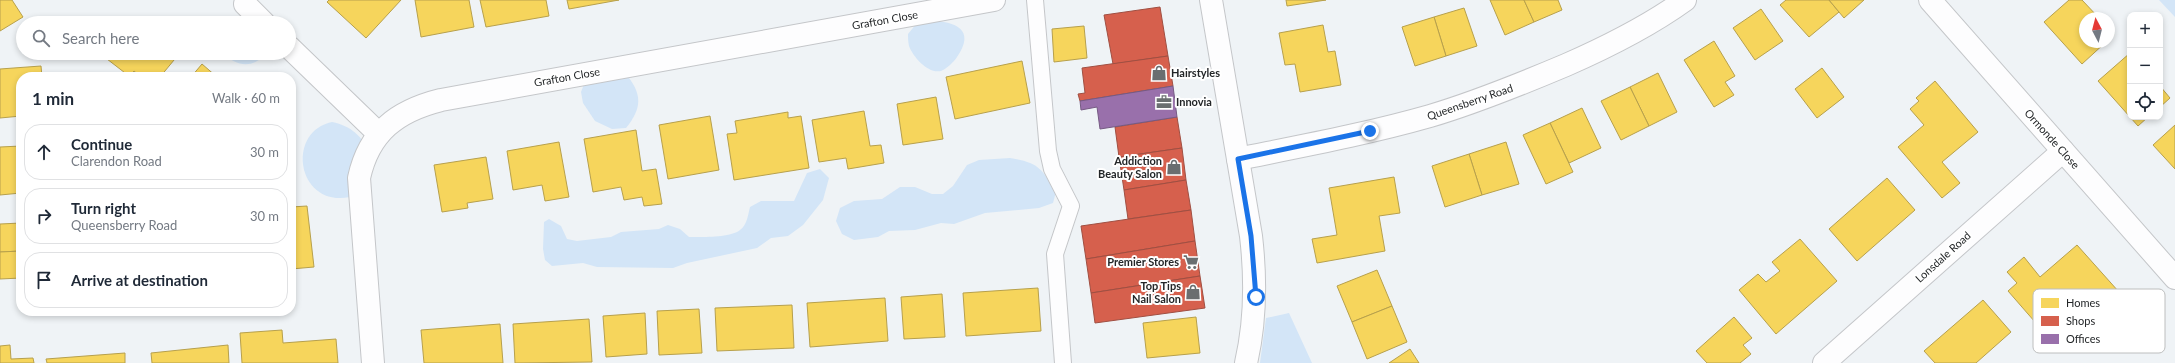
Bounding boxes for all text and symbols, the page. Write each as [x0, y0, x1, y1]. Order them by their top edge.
street label: Grafton Close [851, 7, 919, 32]
north arrow [2079, 12, 2115, 48]
map controls [2127, 12, 2163, 120]
button: + [2127, 12, 2163, 48]
search box [16, 16, 296, 60]
icon: search [30, 27, 52, 49]
text: Search here [62, 29, 139, 47]
button: − [2127, 48, 2163, 84]
street label: Grafton Close [533, 64, 601, 89]
shop icon: Hairstyles [1150, 64, 1168, 82]
place label: Hairstyles [1171, 66, 1220, 79]
street label: Queensberry Road [1425, 81, 1514, 122]
button: locate [2127, 84, 2163, 120]
text: 1 min [32, 88, 74, 109]
text: Walk · 60 m [212, 90, 280, 106]
office icon: Innovia [1155, 93, 1173, 111]
place label: Innovia [1176, 95, 1212, 108]
street label: Ormonde Close [2022, 106, 2083, 171]
route end [1361, 122, 1379, 140]
text: Continue [71, 135, 132, 153]
icon: ahead [33, 141, 55, 163]
text: 30 m [250, 144, 279, 160]
text: Clarendon Road [71, 153, 162, 169]
place label: Addiction Beauty Salon [1098, 154, 1162, 180]
shop icon: Addiction Beauty Salon [1165, 158, 1183, 176]
text: Turn right [71, 199, 136, 217]
icon: right [33, 205, 55, 227]
text: 30 m [250, 208, 279, 224]
text: Queensberry Road [71, 217, 177, 233]
street label: Lonsdale Road [1912, 228, 1973, 285]
supermarket icon: Premier Stores [1182, 253, 1200, 271]
place label: Premier Stores [1107, 255, 1179, 268]
icon: arrive [33, 269, 55, 291]
text: Arrive at destination [71, 271, 208, 289]
place label: Top Tips Nail Salon [1132, 279, 1181, 305]
shop icon: Top Tips Nail Salon [1184, 283, 1202, 301]
route start [1247, 288, 1265, 306]
legend [2033, 289, 2165, 353]
text: Homes [2066, 296, 2100, 309]
text: Shops [2066, 314, 2095, 327]
text: Offices [2066, 332, 2100, 345]

